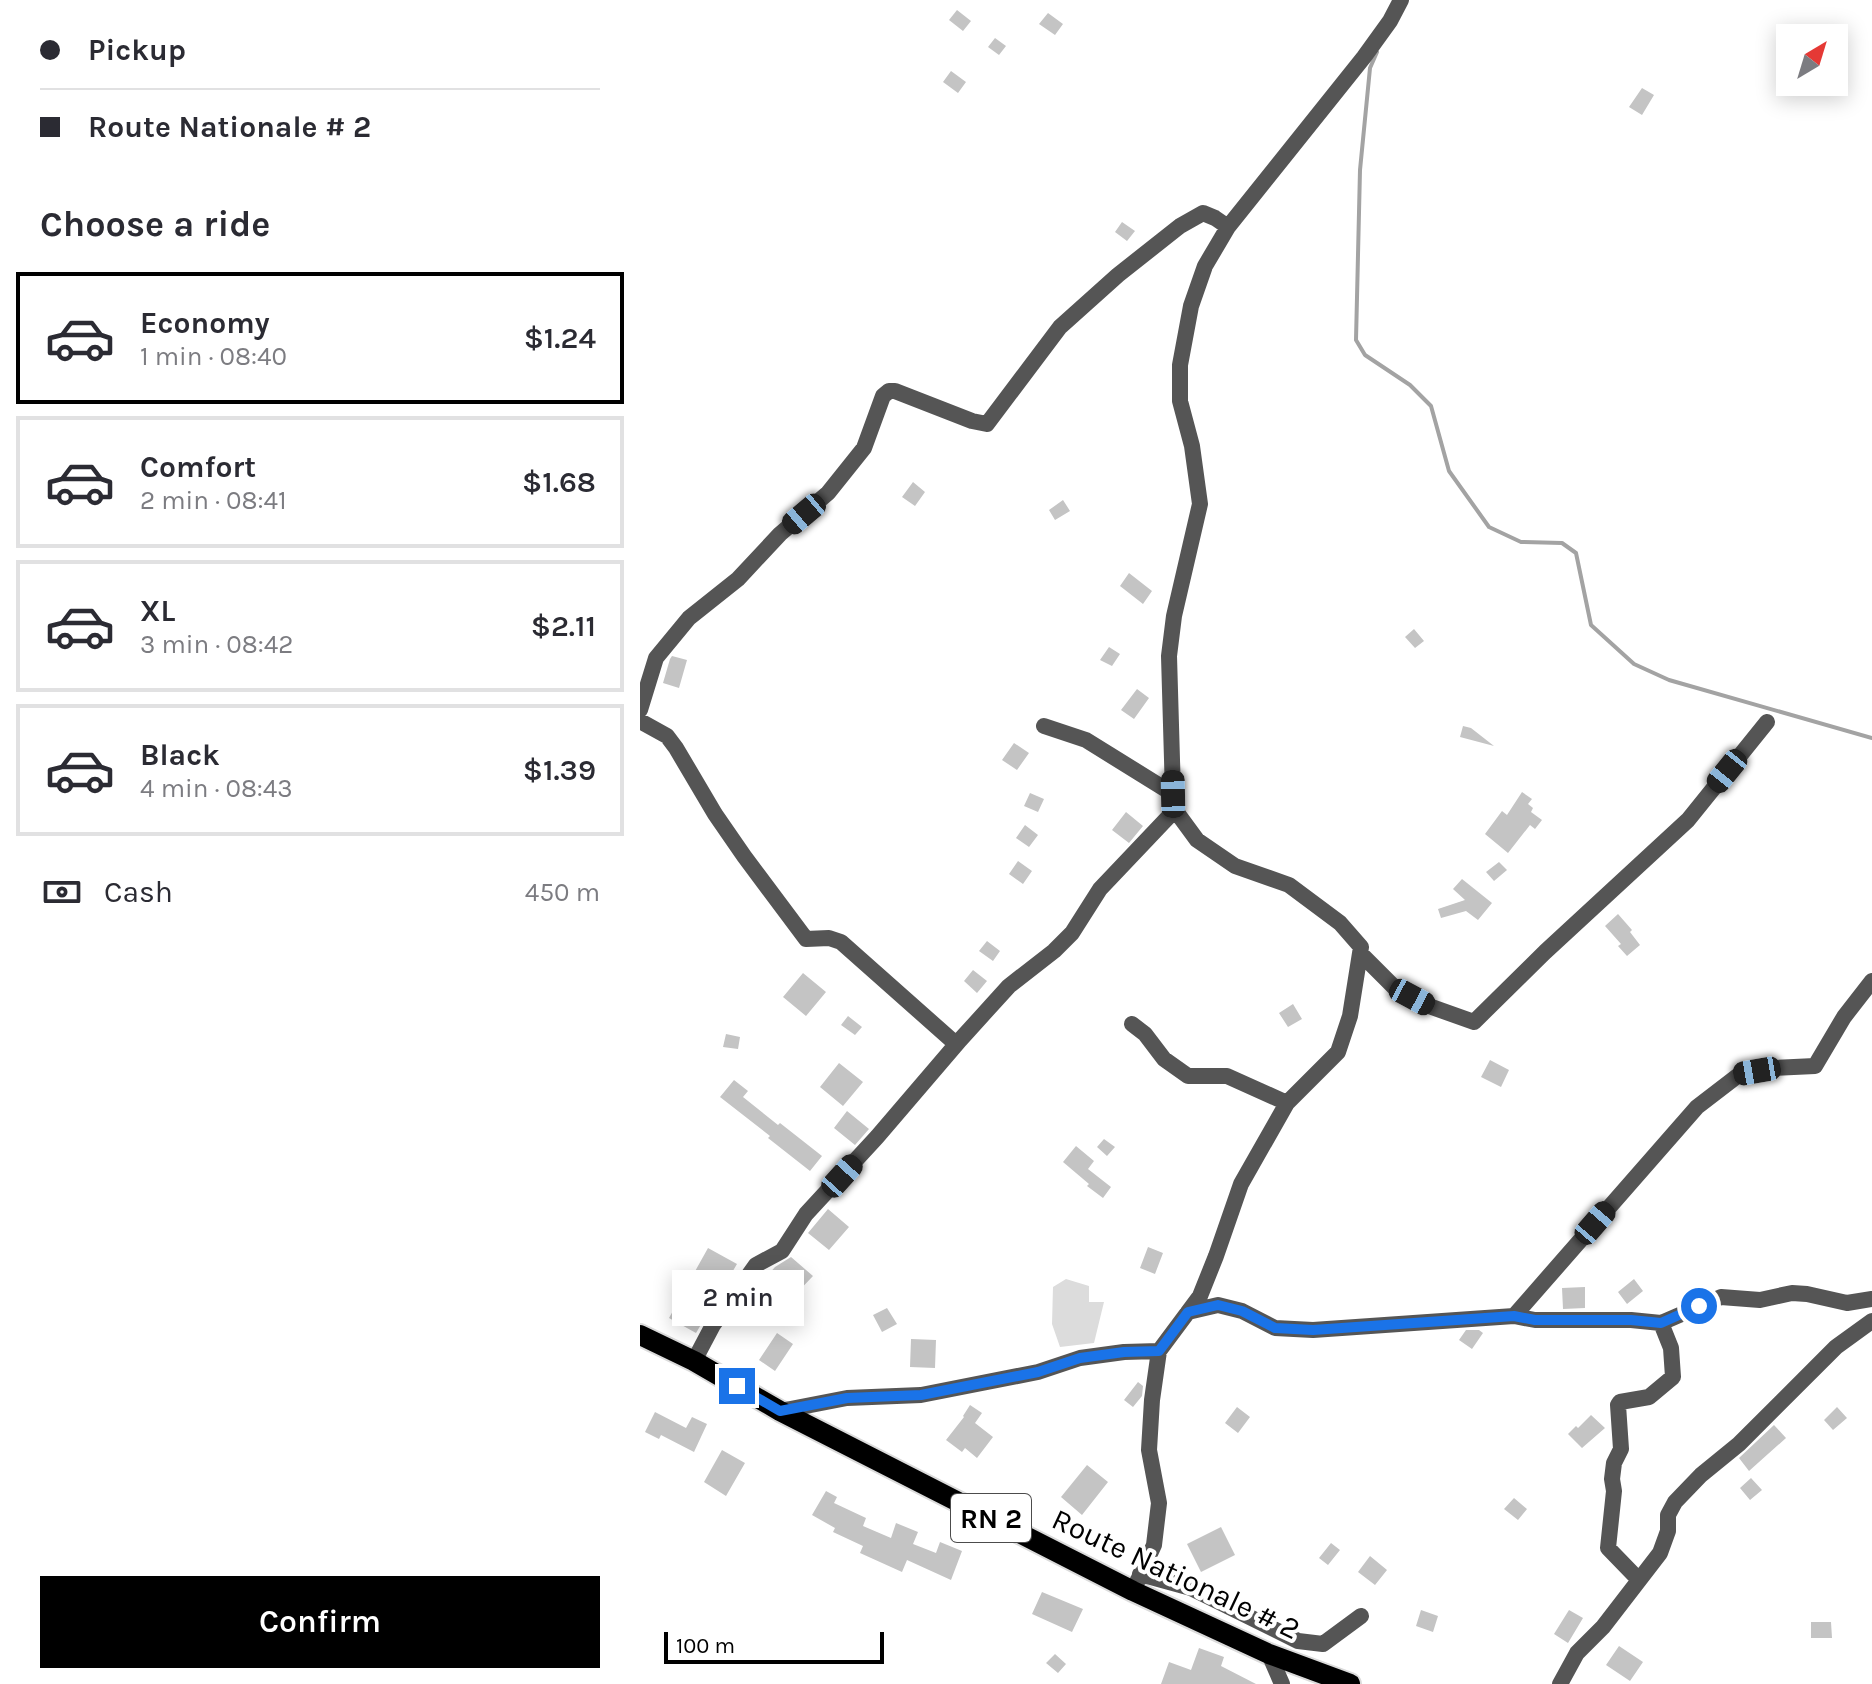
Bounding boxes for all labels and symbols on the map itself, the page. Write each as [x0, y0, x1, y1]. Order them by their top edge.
north arrow [1776, 24, 1848, 96]
car [778, 489, 830, 539]
car [1703, 745, 1751, 797]
car [1161, 770, 1185, 818]
car [1385, 975, 1439, 1019]
car [1731, 1055, 1783, 1087]
car [817, 1150, 867, 1202]
car [1570, 1197, 1620, 1249]
callout: 2 min [671, 1270, 803, 1326]
route start [1681, 1288, 1717, 1324]
route end [719, 1368, 755, 1404]
road number: RN 2 [951, 1494, 1031, 1542]
street label: Route Nationale # 2 [1046, 1501, 1306, 1647]
scale bar [664, 1628, 884, 1664]

